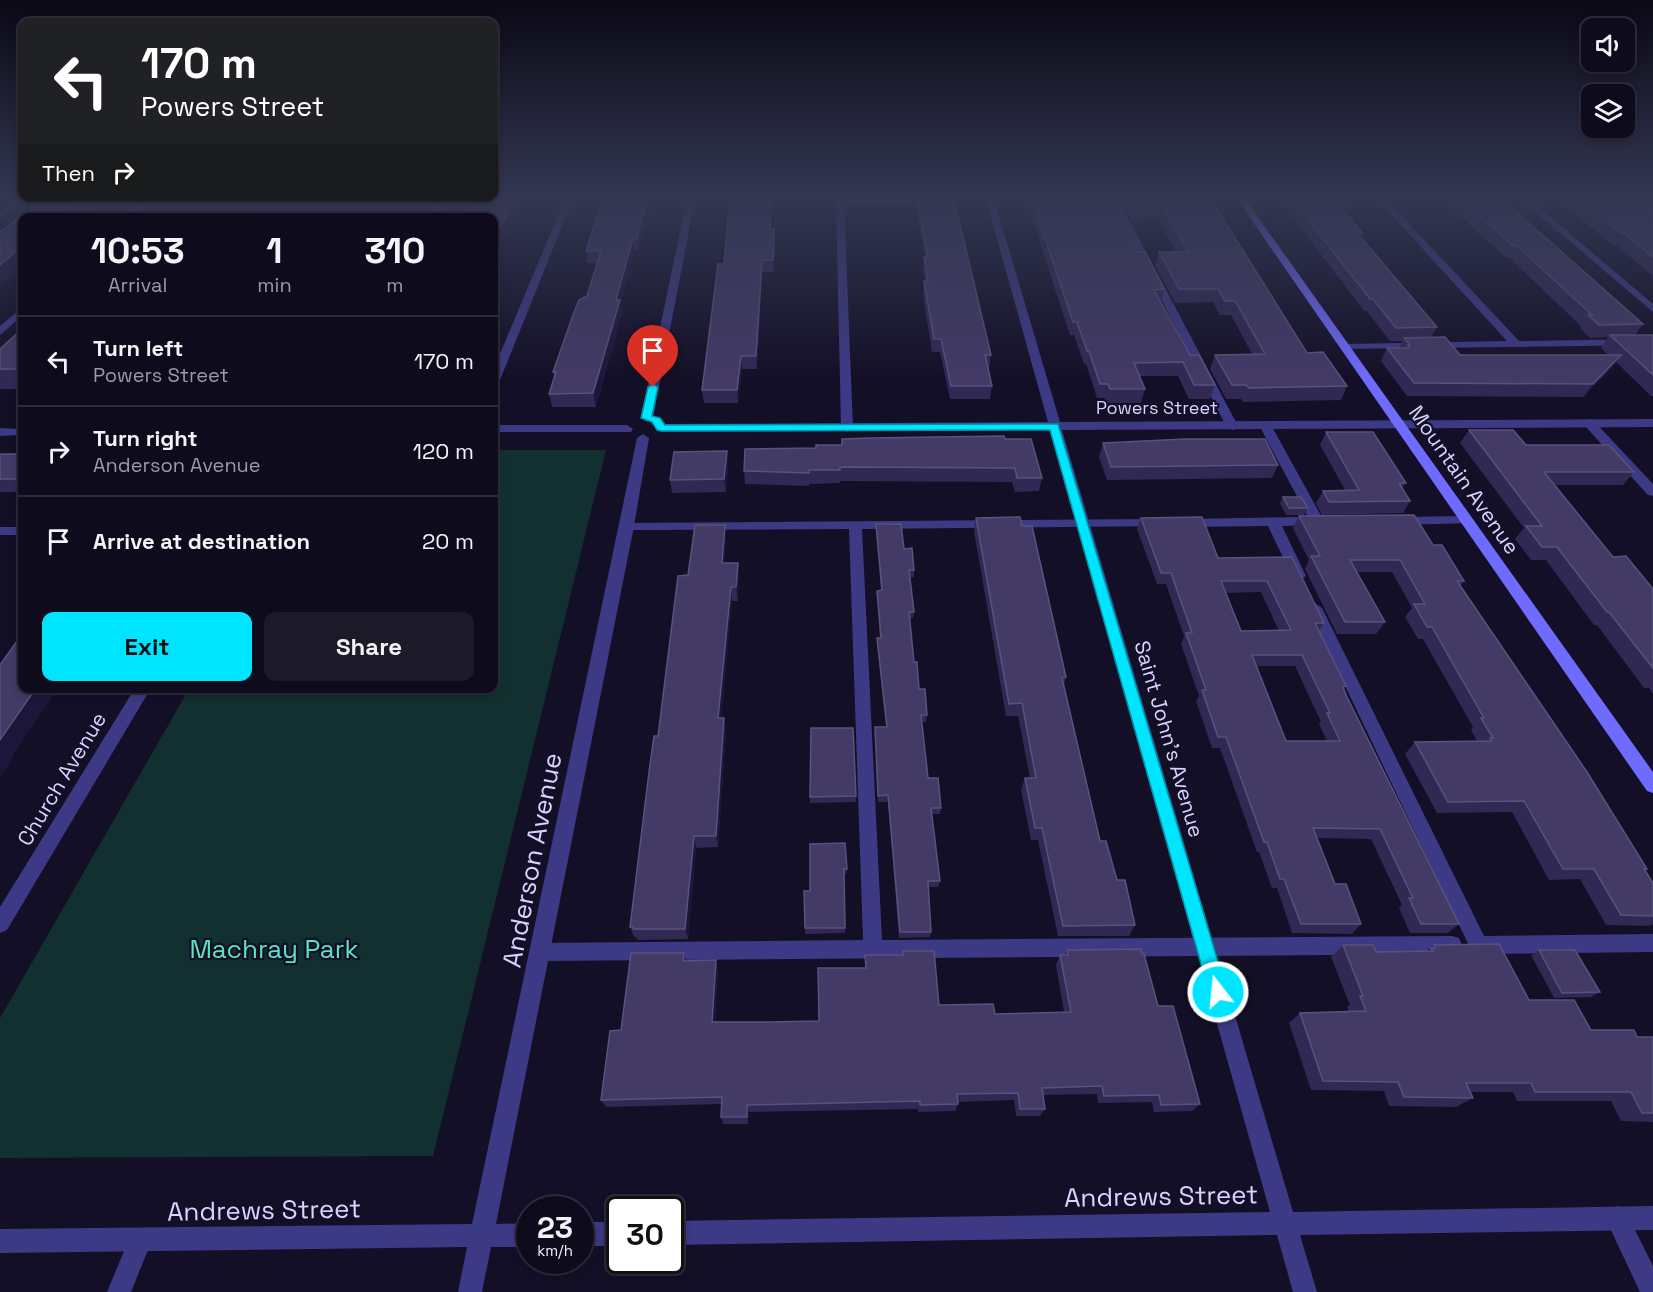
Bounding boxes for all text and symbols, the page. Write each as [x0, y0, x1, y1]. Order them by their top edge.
map controls [1581, 18, 1635, 138]
button: sound [1581, 18, 1635, 72]
text: 170 m [141, 37, 257, 90]
icon: left [42, 42, 120, 120]
button: layers [1581, 84, 1635, 138]
text: Powers Street [141, 89, 324, 124]
icon: right [107, 156, 140, 189]
text: Then [42, 159, 95, 187]
text: 10:53 [91, 228, 185, 274]
text: 1 [266, 228, 283, 274]
text: 310 [364, 228, 425, 274]
text: Arrival [108, 272, 167, 298]
text: min [257, 272, 292, 298]
text: m [386, 272, 403, 298]
pin [627, 325, 678, 387]
text: Turn left [93, 334, 183, 362]
icon: arrive [636, 334, 669, 367]
icon: left [42, 345, 75, 378]
text: 170 m [414, 347, 474, 375]
text: Powers Street [93, 362, 229, 388]
street label: Powers Street [1096, 396, 1218, 419]
street label: Mountain Avenue [1403, 400, 1526, 559]
text: Turn right [93, 424, 198, 452]
icon: right [42, 435, 75, 468]
text: 120 m [413, 437, 474, 465]
text: Anderson Avenue [93, 452, 261, 478]
icon: arrive [42, 525, 75, 558]
text: Arrive at destination [93, 527, 310, 555]
text: 20 m [422, 527, 474, 555]
button: Exit [42, 612, 252, 681]
button: Share [264, 612, 474, 681]
street label: Saint John's Avenue [1128, 637, 1210, 840]
street label: Church Avenue [11, 707, 112, 851]
street label: Anderson Avenue [495, 750, 569, 970]
park label: Machray Park [189, 932, 359, 966]
position arrow [1186, 960, 1250, 1024]
street label: Andrews Street [1064, 1177, 1258, 1215]
street label: Andrews Street [167, 1191, 361, 1229]
speed limit sign: 30 [606, 1196, 684, 1274]
text: 23 [537, 1208, 573, 1247]
text: km/h [537, 1241, 573, 1260]

